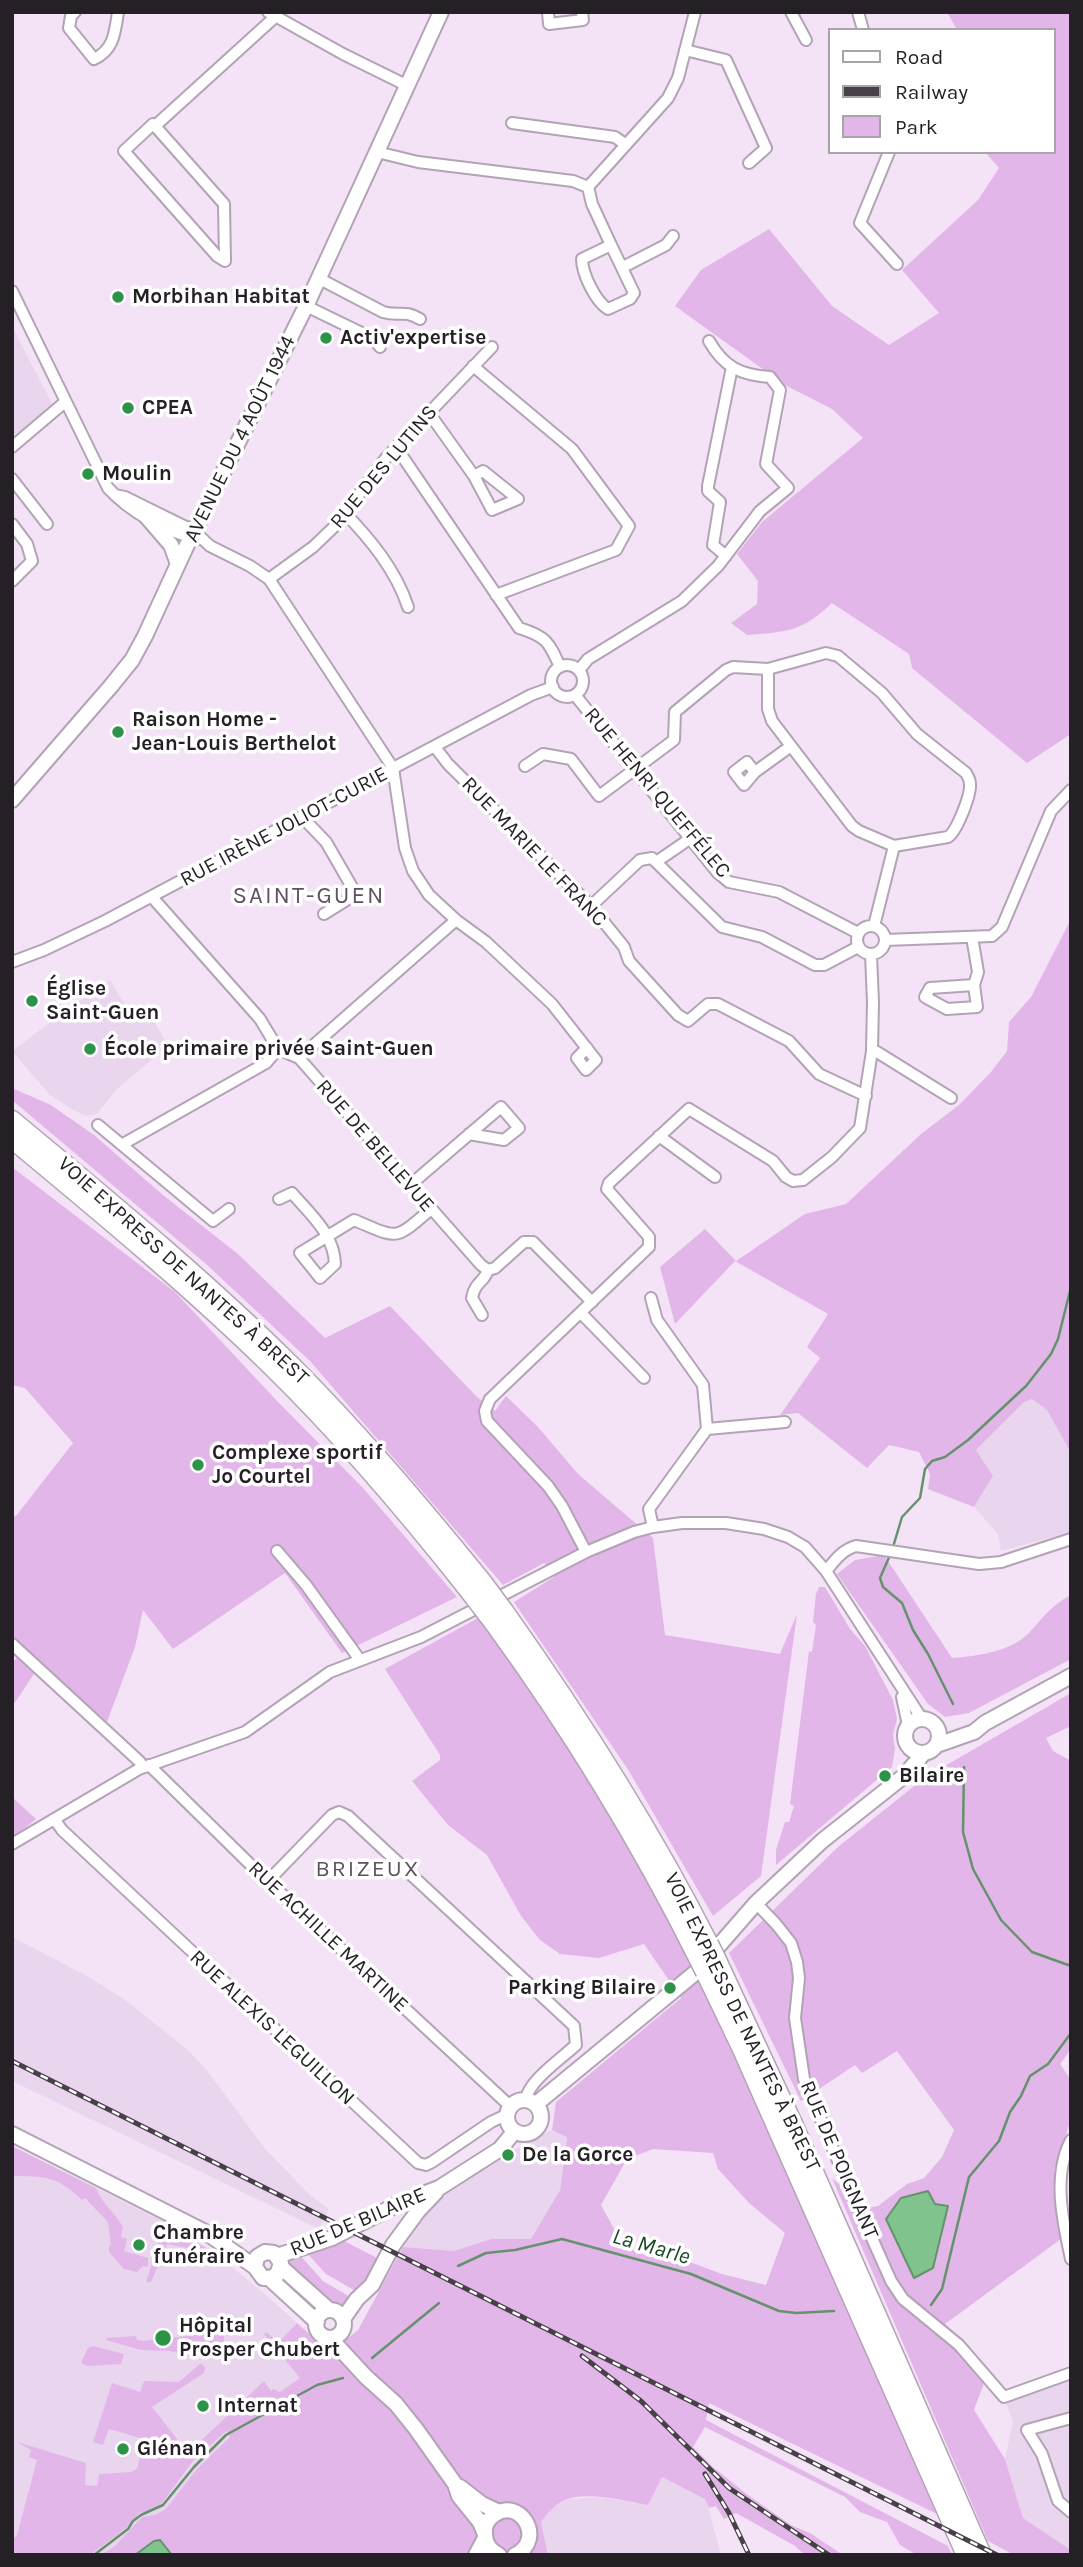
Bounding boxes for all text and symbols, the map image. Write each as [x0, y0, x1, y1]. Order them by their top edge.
legend [828, 28, 1055, 154]
text: Road [895, 45, 943, 69]
text: Railway [895, 80, 968, 104]
text: Park [895, 115, 938, 139]
place label: Morbihan Habitat [132, 284, 310, 310]
marker: Morbihan Habitat [110, 289, 126, 305]
place label: Activ'expertise [340, 325, 486, 351]
marker: Activ'expertise [318, 330, 334, 346]
street label: AVENUE DU 4 AOÛT 1944 [179, 332, 301, 546]
place label: CPEA [142, 395, 193, 421]
marker: CPEA [120, 400, 136, 416]
street label: RUE DES LUTINS [325, 400, 443, 534]
place label: Moulin [102, 461, 172, 487]
marker: Moulin [80, 466, 96, 482]
street label: RUE HENRI QUEFFÉLEC [578, 703, 736, 883]
place label: Raison Home - Jean-Louis Berthelot [132, 707, 336, 757]
marker: Raison Home - Jean-Louis Berthelot [110, 724, 126, 740]
street label: RUE IRÈNE JOLIOT-CURIE [176, 762, 392, 892]
street label: RUE MARIE LE FRANC [456, 772, 612, 932]
district label: SAINT-GUEN [234, 882, 384, 910]
place label: Église Saint-Guen [46, 976, 159, 1026]
marker: Église Saint-Guen [24, 993, 40, 1009]
place label: École primaire privée Saint-Guen [104, 1036, 434, 1062]
marker: École primaire privée Saint-Guen [82, 1041, 98, 1057]
street label: RUE DE BELLEVUE [311, 1074, 439, 1218]
street label: VOIE EXPRESS DE NANTES À BREST [52, 1151, 314, 1391]
place label: Complexe sportif Jo Courtel [212, 1440, 382, 1490]
marker: Complexe sportif Jo Courtel [190, 1457, 206, 1473]
place label: Bilaire [899, 1763, 964, 1789]
marker: Bilaire [877, 1768, 893, 1784]
district label: BRIZEUX [316, 1855, 420, 1883]
street label: RUE ACHILLE MARTINE [243, 1856, 413, 2018]
street label: VOIE EXPRESS DE NANTES À BREST [659, 1869, 825, 2175]
street label: RUE ALEXIS LEGUILLON [184, 1945, 360, 2111]
place label: Parking Bilaire [508, 1975, 656, 2001]
marker: Parking Bilaire [662, 1980, 678, 1996]
street label: RUE DE POIGNANT [794, 2077, 884, 2243]
place label: De la Gorce [522, 2142, 633, 2168]
marker: De la Gorce [500, 2147, 516, 2163]
street label: RUE DE BILAIRE [286, 2182, 430, 2262]
place label: Chambre funéraire [153, 2220, 245, 2270]
water label: La Marle [609, 2223, 693, 2271]
marker: Chambre funéraire [131, 2237, 147, 2253]
place label: Hôpital Prosper Chubert [179, 2313, 340, 2363]
marker: Hôpital Prosper Chubert [153, 2328, 173, 2348]
place label: Internat [217, 2393, 298, 2419]
marker: Internat [195, 2398, 211, 2414]
place label: Glénan [137, 2436, 207, 2462]
marker: Glénan [115, 2441, 131, 2457]

